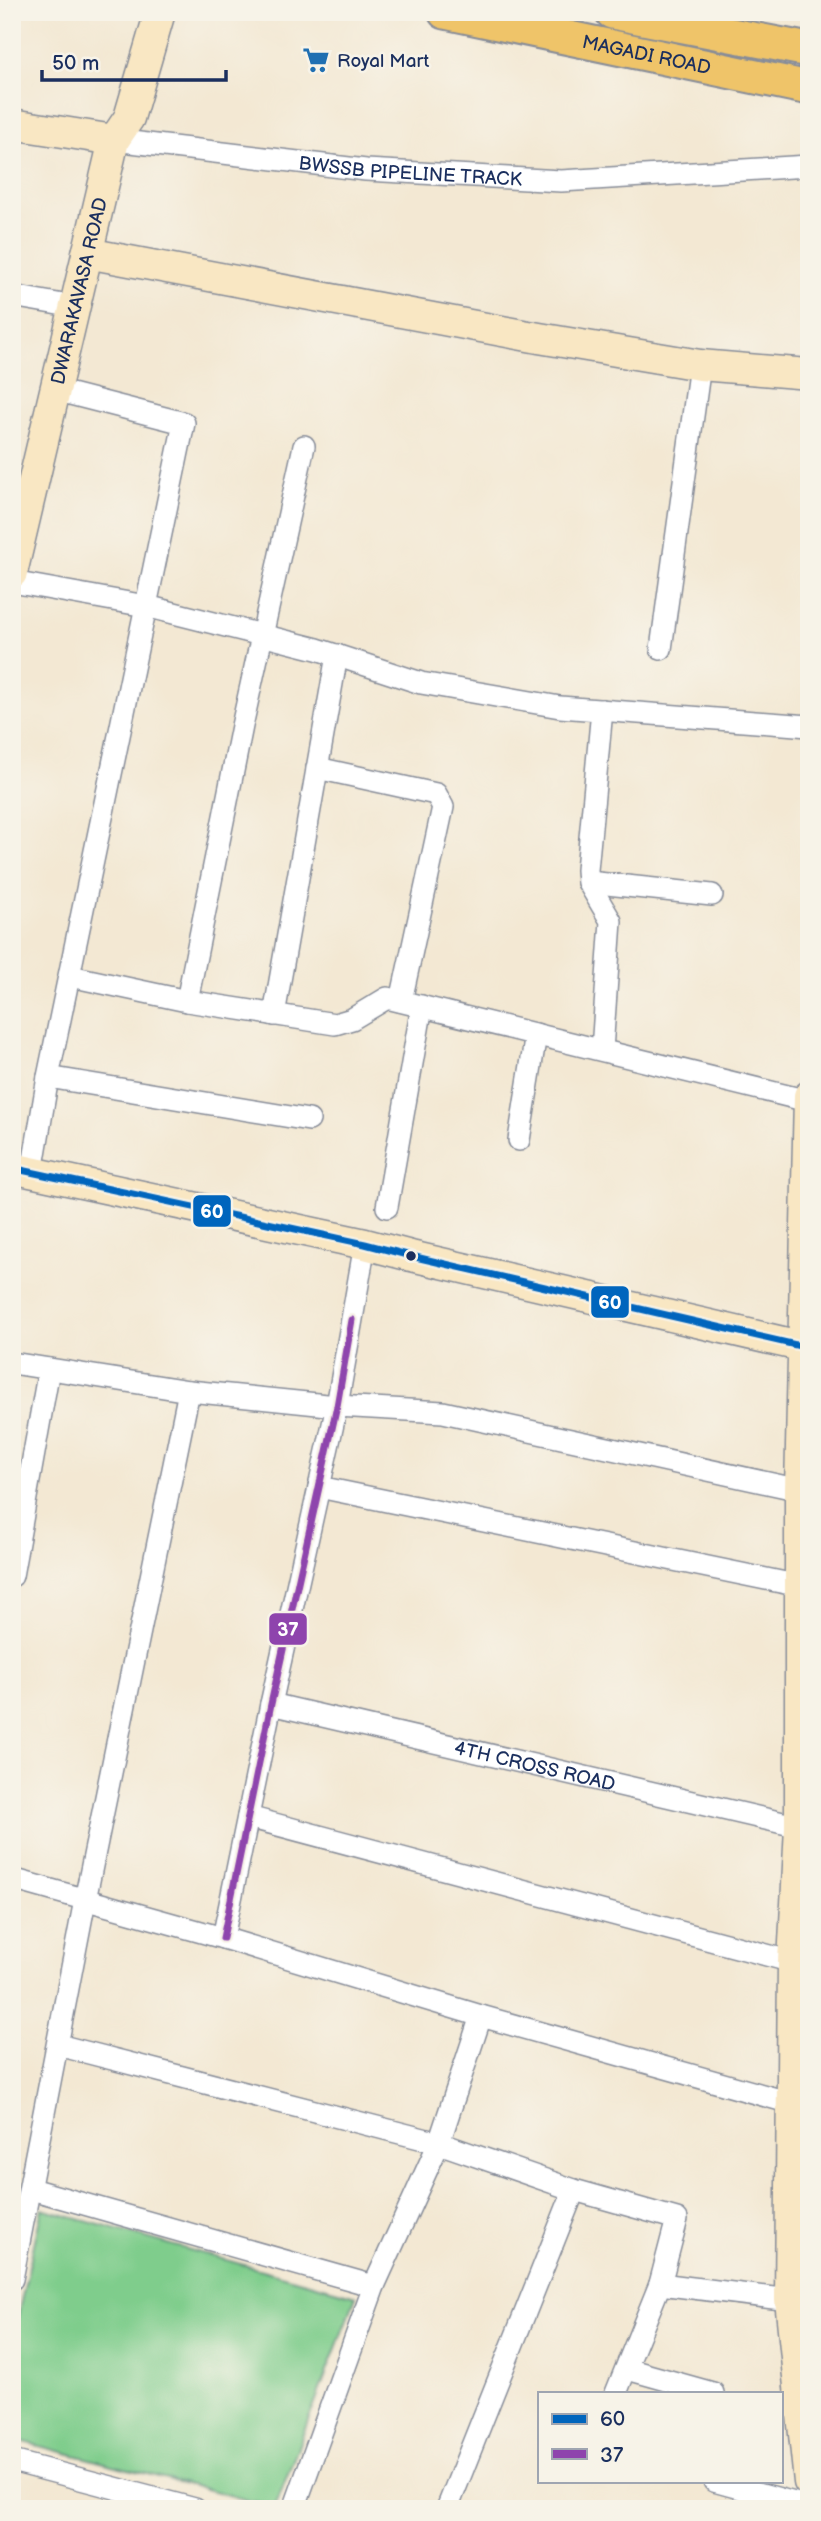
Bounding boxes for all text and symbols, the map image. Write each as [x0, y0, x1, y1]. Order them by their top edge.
street label: MAGADI ROAD [580, 31, 713, 80]
scale bar [42, 38, 226, 82]
supermarket icon: Royal Mart [301, 45, 331, 75]
place label: Royal Mart [337, 50, 429, 73]
text: 50 m [52, 51, 99, 76]
street label: BWSSB PIPELINE TRACK [297, 152, 523, 192]
street label: DWARAKAVASA ROAD [47, 195, 113, 387]
line badge: 60 [192, 1194, 232, 1228]
text: 60 [200, 1201, 224, 1224]
unlabelled marker [404, 1249, 418, 1263]
line badge: 60 [590, 1285, 630, 1319]
text: 60 [598, 1292, 622, 1315]
line badge: 37 [268, 1612, 308, 1646]
text: 37 [277, 1619, 299, 1642]
street label: 4TH CROSS ROAD [452, 1737, 617, 1797]
legend [538, 2392, 782, 2482]
text: 60 [600, 2407, 625, 2432]
text: 37 [600, 2443, 624, 2468]

